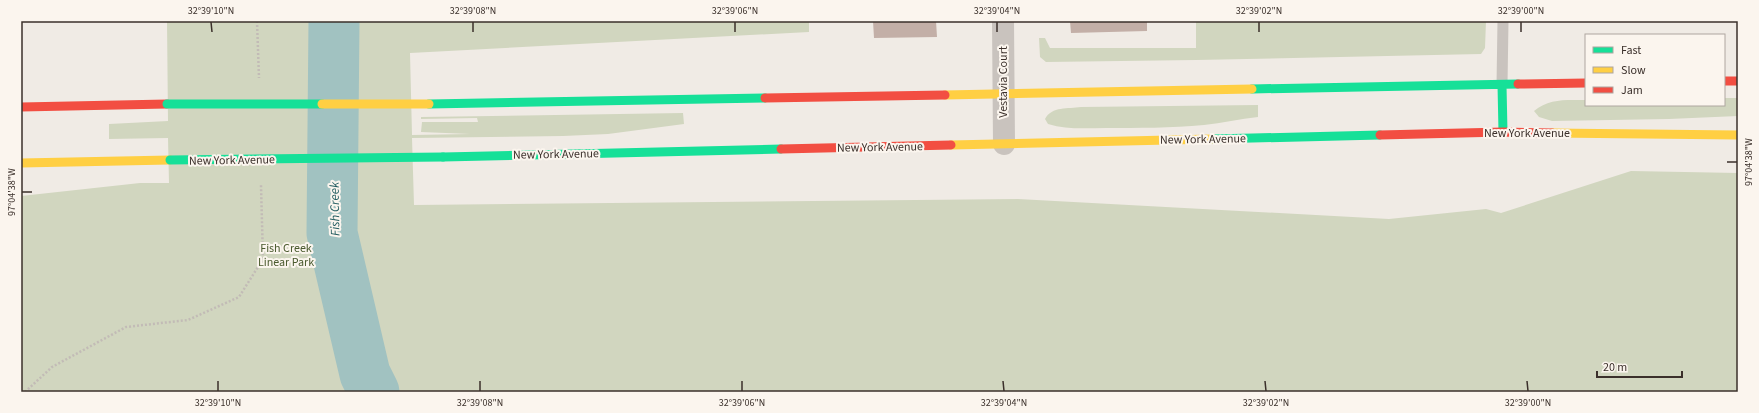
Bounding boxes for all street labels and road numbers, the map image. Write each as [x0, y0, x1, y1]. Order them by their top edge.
street label: Vestavia Court [995, 46, 1012, 118]
street label: New York Avenue [1484, 125, 1570, 142]
street label: New York Avenue [1160, 130, 1246, 149]
street label: New York Avenue [837, 138, 923, 157]
street label: New York Avenue [513, 145, 599, 164]
street label: New York Avenue [189, 151, 275, 170]

